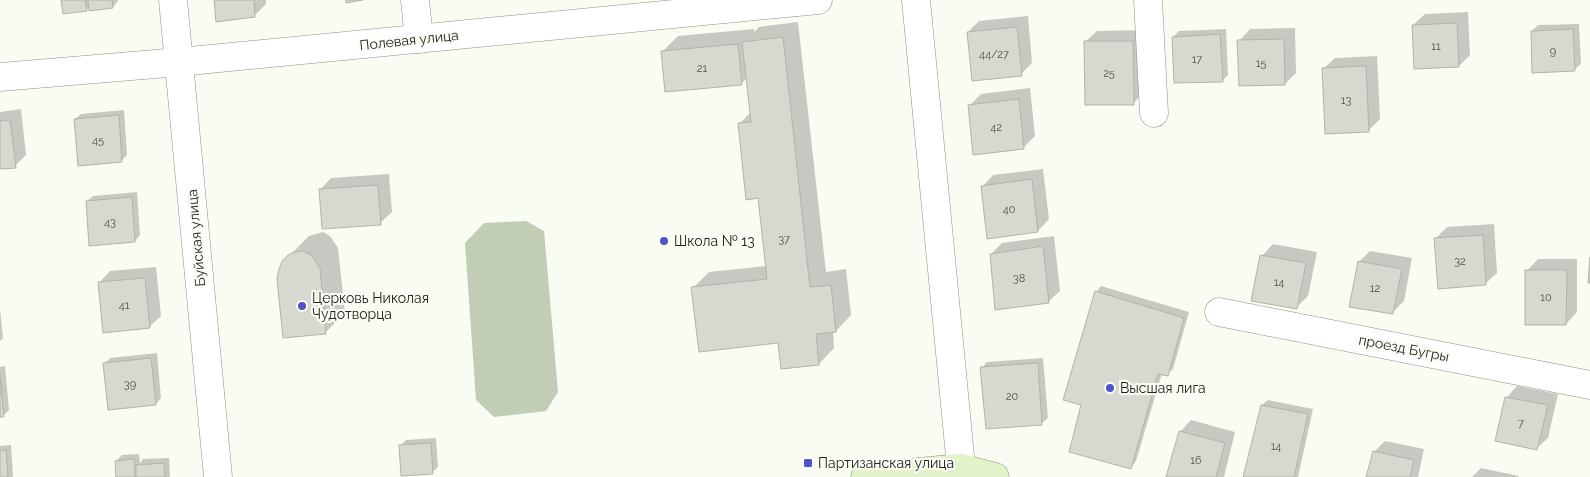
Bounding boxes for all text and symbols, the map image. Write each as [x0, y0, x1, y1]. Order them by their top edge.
street label: Полевая улица [359, 27, 459, 53]
house number: 11 [1431, 40, 1441, 53]
house number: 9 [1550, 45, 1556, 58]
house number: 44/27 [979, 48, 1009, 61]
house number: 17 [1192, 53, 1202, 66]
house number: 15 [1256, 57, 1266, 70]
house number: 21 [697, 62, 708, 75]
house number: 25 [1103, 67, 1115, 80]
house number: 13 [1341, 94, 1351, 107]
house number: 42 [990, 121, 1002, 134]
house number: 45 [92, 134, 104, 147]
street label: Буйская улица [184, 189, 208, 287]
house number: 40 [1003, 203, 1016, 216]
house number: 43 [104, 216, 116, 229]
place label: Школа № 13 [674, 233, 755, 249]
house number: 37 [778, 233, 790, 246]
marker: Школа № 13 [658, 235, 670, 247]
house number: 32 [1454, 255, 1466, 268]
house number: 38 [1013, 272, 1025, 285]
house number: 14 [1274, 276, 1284, 289]
house number: 12 [1370, 282, 1380, 295]
place label: Церковь Николая Чудотворца [312, 290, 429, 322]
house number: 10 [1540, 291, 1552, 304]
house number: 41 [119, 299, 130, 312]
marker: Церковь Николая Чудотворца [296, 300, 308, 312]
street label: проезд Бугры [1357, 331, 1451, 365]
house number: 39 [124, 378, 136, 391]
place label: Высшая лига [1120, 380, 1206, 396]
marker: Высшая лига [1104, 382, 1116, 394]
house number: 20 [1006, 390, 1018, 403]
house number: 7 [1518, 417, 1524, 430]
house number: 14 [1271, 440, 1281, 453]
house number: 16 [1190, 454, 1202, 467]
place label: Партизанская улица [818, 455, 954, 471]
marker: Партизанская улица [802, 457, 814, 469]

